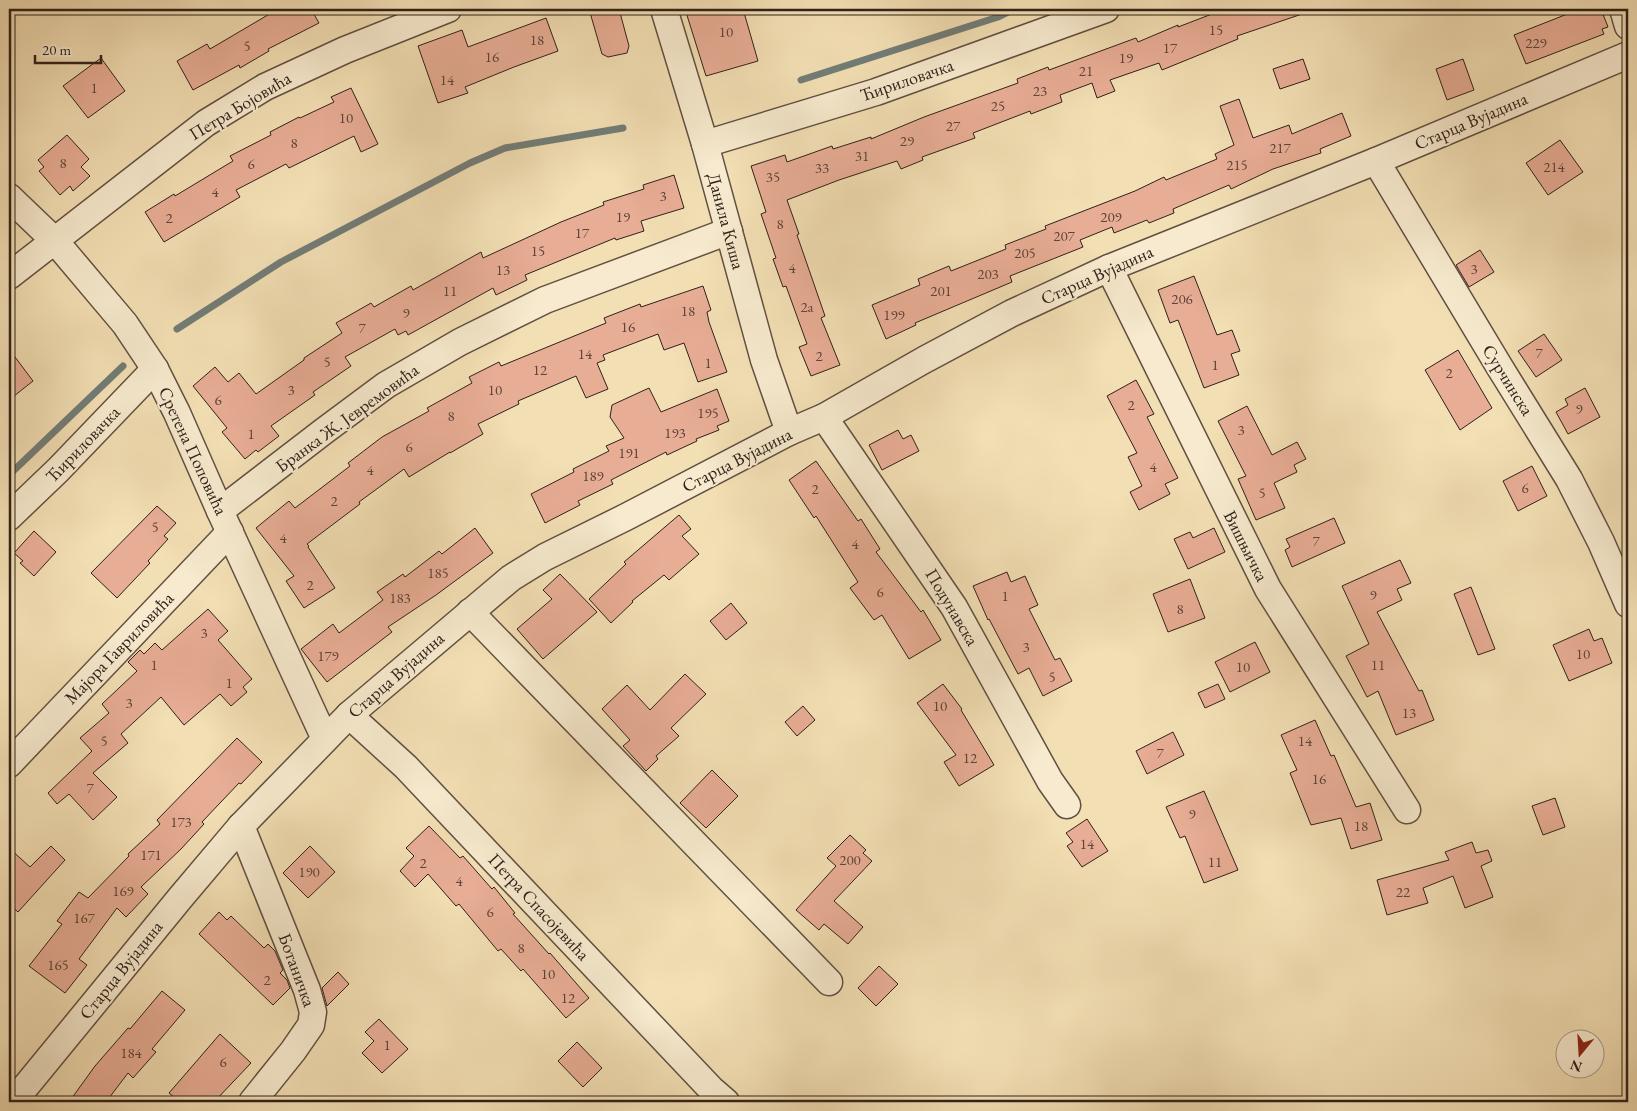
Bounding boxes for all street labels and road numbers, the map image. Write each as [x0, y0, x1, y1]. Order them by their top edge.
street label: Ћириловачка [857, 53, 957, 106]
street label: Петра Бојовића [184, 66, 296, 145]
street label: Старца Вујадина [1411, 86, 1532, 155]
street label: Данила Киша [703, 170, 751, 273]
street label: Старца Вујадина [1037, 239, 1157, 310]
street label: Сурчинска [1478, 340, 1540, 420]
street label: Бранка Ж. Јевремовића [271, 357, 424, 477]
street label: Сретена Поповића [154, 383, 234, 519]
street label: Ћириловачка [41, 400, 125, 487]
street label: Старца Вујадина [678, 422, 796, 497]
street label: Вишњичка [1219, 506, 1275, 586]
street label: Подунавска [920, 564, 985, 650]
street label: Мајора Гавриловића [59, 586, 179, 709]
street label: Старца Вујадина [343, 626, 449, 723]
street label: Петра Спасојевића [484, 848, 596, 966]
street label: Старца Вујадина [74, 915, 168, 1024]
street label: Ботаничка [274, 930, 322, 1010]

